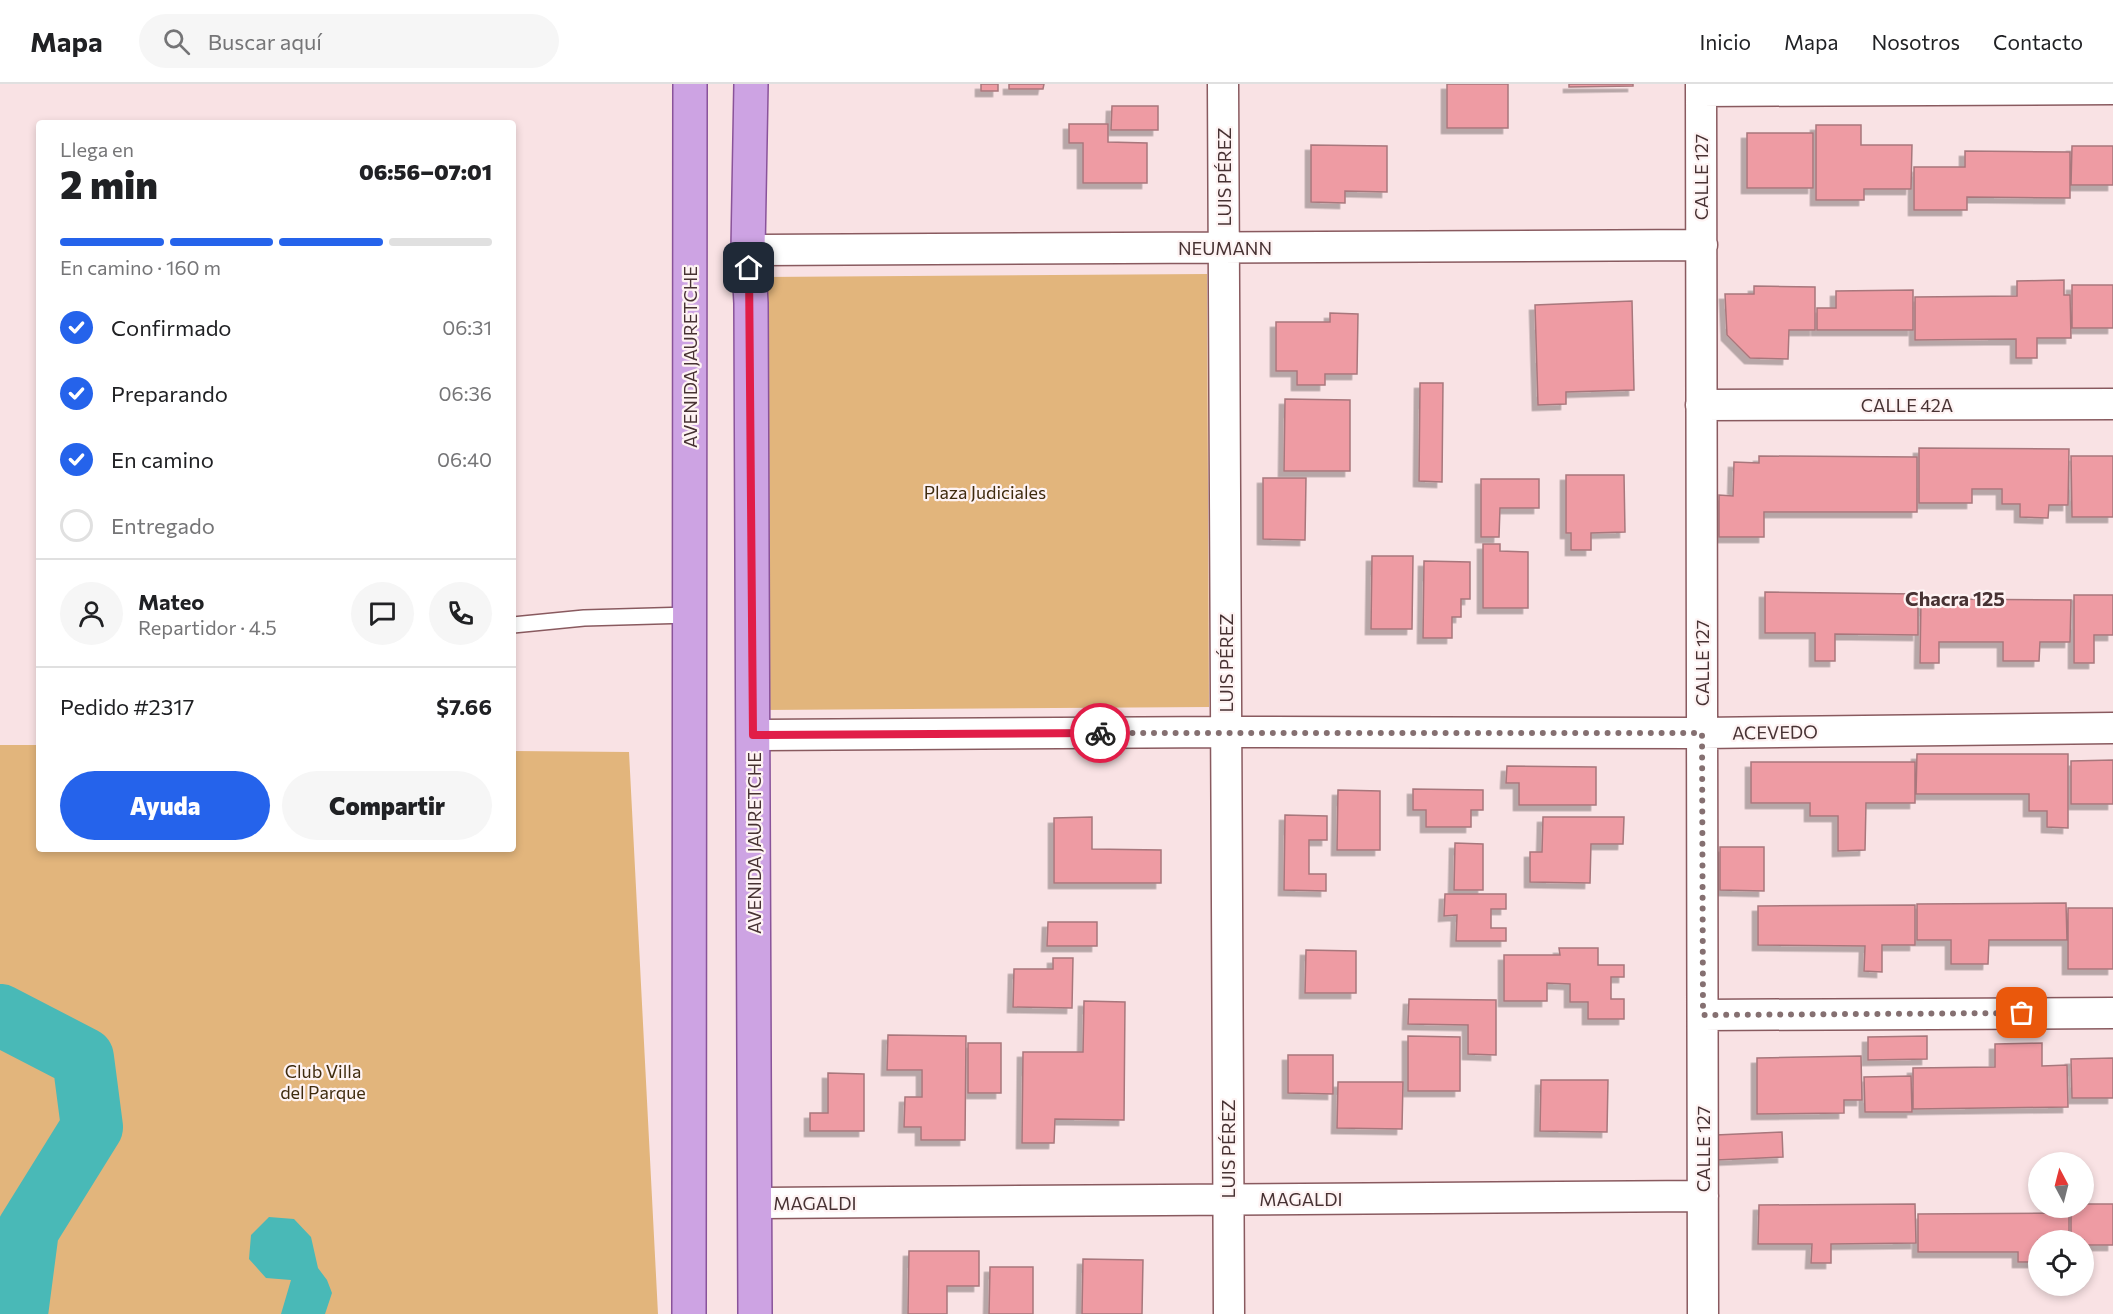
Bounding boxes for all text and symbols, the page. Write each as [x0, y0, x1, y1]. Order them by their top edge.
search box [139, 14, 559, 68]
text: Mapa [30, 24, 103, 58]
icon: search [160, 25, 193, 58]
text: Buscar aquí [208, 28, 322, 55]
text: Inicio [1699, 29, 1751, 54]
text: Mapa [1784, 29, 1838, 54]
text: Nosotros [1871, 29, 1960, 54]
text: Contacto [1993, 29, 2083, 54]
street label: LUIS PÉREZ [1213, 127, 1235, 227]
street label: CALLE 127 [1690, 134, 1712, 220]
text: Llega en [60, 137, 134, 161]
text: 06:56–07:01 [359, 158, 492, 185]
text: 2 min [60, 159, 158, 207]
street label: NEUMANN [1178, 237, 1272, 259]
pin [723, 242, 774, 293]
icon: home [732, 251, 765, 284]
text: En camino · 160 m [60, 255, 221, 279]
street label: AVENIDA JAURETCHE [679, 266, 701, 448]
icon: check [60, 311, 93, 344]
text: Confirmado [111, 314, 232, 341]
text: 06:31 [442, 315, 492, 339]
icon: check [60, 377, 93, 410]
text: Preparando [111, 380, 228, 407]
text: 06:36 [439, 381, 492, 405]
street label: CALLE 42A [1861, 394, 1953, 416]
icon: check [60, 443, 93, 476]
text: En camino [111, 446, 214, 473]
text: 06:40 [437, 447, 492, 471]
park label: Plaza Judiciales [924, 481, 1046, 503]
text: Entregado [111, 512, 215, 539]
button: person [60, 582, 123, 645]
button: chat [351, 582, 414, 645]
button: phone [429, 582, 492, 645]
district label: Chacra 125 [1905, 586, 2005, 610]
text: Mateo [138, 588, 205, 615]
street label: LUIS PÉREZ [1215, 613, 1237, 713]
text: Repartidor · 4.5 [138, 615, 277, 639]
street label: CALLE 127 [1691, 620, 1713, 706]
text: Pedido #2317 [60, 693, 194, 720]
text: $7.66 [436, 693, 492, 720]
courier [1070, 703, 1130, 763]
icon: bike [1084, 717, 1117, 750]
street label: ACEVEDO [1732, 720, 1818, 744]
street label: AVENIDA JAURETCHE [743, 752, 765, 934]
button: Ayuda [60, 771, 270, 840]
button: Compartir [282, 771, 492, 840]
pin [1996, 987, 2047, 1038]
icon: bag [2005, 996, 2038, 1029]
park label: Club Villa del Parque [280, 1060, 366, 1103]
street label: LUIS PÉREZ [1217, 1099, 1239, 1199]
street label: CALLE 127 [1692, 1106, 1714, 1192]
north arrow [2028, 1152, 2094, 1218]
map controls [2028, 1152, 2094, 1296]
street label: MAGALDI [1259, 1188, 1343, 1210]
street label: MAGALDI [773, 1192, 857, 1214]
button: locate [2028, 1230, 2094, 1296]

